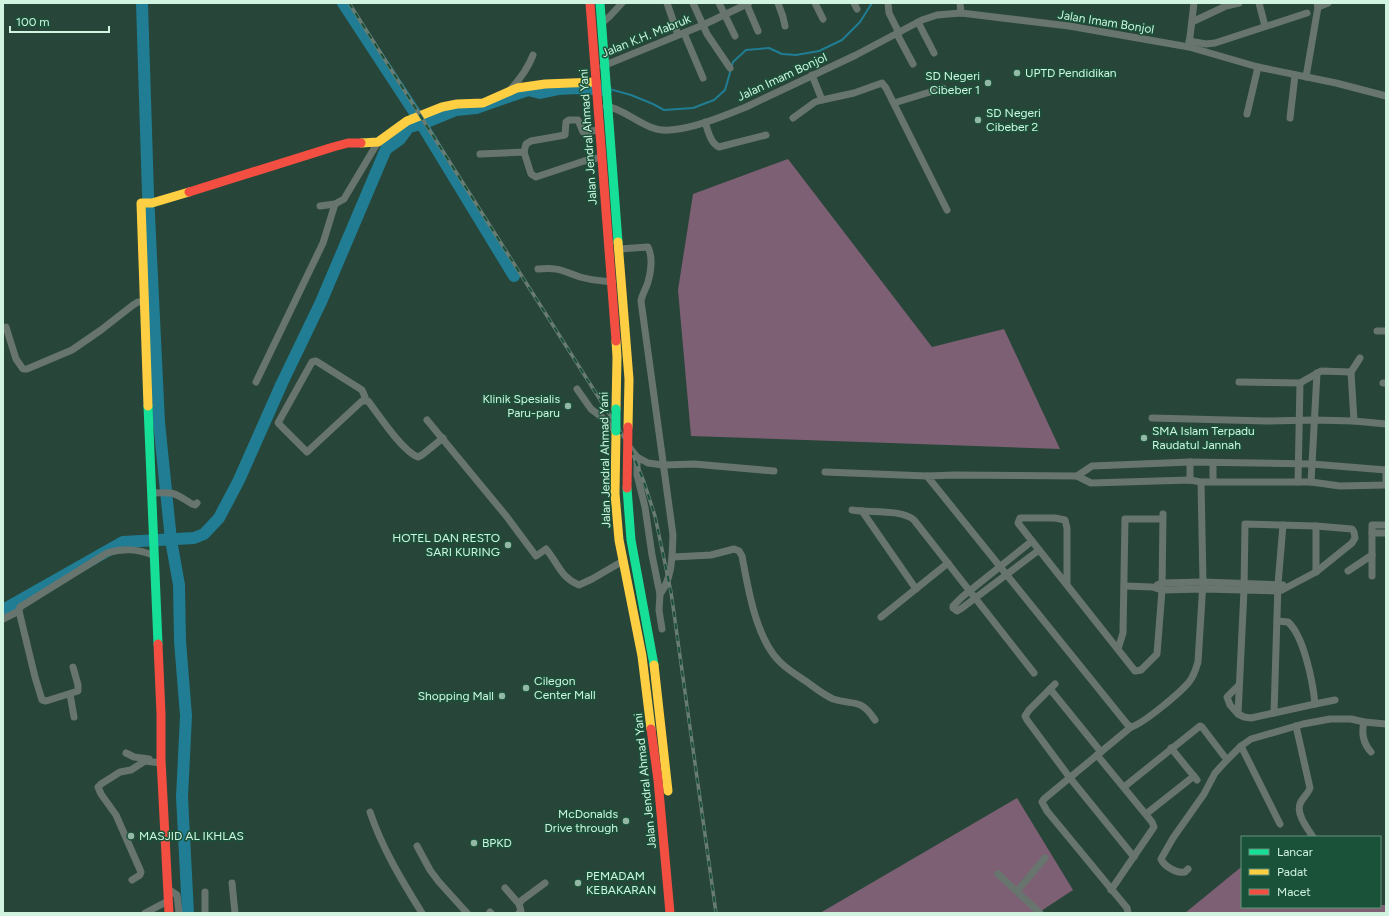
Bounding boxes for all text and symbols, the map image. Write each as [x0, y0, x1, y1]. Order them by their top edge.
street label: Jalan Imam Bonjol [1057, 7, 1155, 37]
scale bar [10, 8, 109, 34]
street label: Jalan K.H. Mabruk [599, 12, 693, 60]
text: 100 m [16, 15, 50, 29]
street label: Jalan Imam Bonjol [735, 50, 829, 104]
place label: UPTD Pendidikan [1025, 66, 1117, 80]
marker: UPTD Pendidikan [1012, 68, 1022, 78]
street label: Jalan Jendral Ahmad Yani [576, 69, 600, 205]
place label: SD Negeri Cibeber 1 [925, 69, 980, 97]
marker: SD Negeri Cibeber 1 [983, 78, 993, 88]
place label: SD Negeri Cibeber 2 [986, 106, 1041, 134]
marker: SD Negeri Cibeber 2 [973, 115, 983, 125]
place label: Klinik Spesialis Paru-paru [482, 392, 560, 420]
street label: Jalan Jendral Ahmad Yani [597, 392, 613, 528]
marker: Klinik Spesialis Paru-paru [563, 401, 573, 411]
place label: SMA Islam Terpadu Raudatul Jannah [1152, 424, 1255, 452]
marker: SMA Islam Terpadu Raudatul Jannah [1139, 433, 1149, 443]
place label: HOTEL DAN RESTO SARI KURING [392, 531, 500, 559]
marker: HOTEL DAN RESTO SARI KURING [503, 540, 513, 550]
place label: Cilegon Center Mall [534, 674, 596, 702]
marker: Cilegon Center Mall [521, 683, 531, 693]
place label: Shopping Mall [418, 689, 494, 703]
marker: Shopping Mall [497, 691, 507, 701]
street label: Jalan Jendral Ahmad Yani [631, 713, 659, 849]
place label: McDonalds Drive through [545, 807, 618, 835]
marker: McDonalds Drive through [621, 816, 631, 826]
place label: MASJID AL IKHLAS [139, 829, 244, 843]
marker: MASJID AL IKHLAS [126, 831, 136, 841]
place label: BPKD [482, 836, 512, 850]
legend [1241, 836, 1381, 908]
marker: BPKD [469, 838, 479, 848]
text: Lancar [1277, 845, 1313, 859]
text: Padat [1277, 865, 1308, 879]
place label: PEMADAM KEBAKARAN [586, 869, 656, 897]
marker: PEMADAM KEBAKARAN [573, 878, 583, 888]
text: Macet [1277, 885, 1311, 899]

